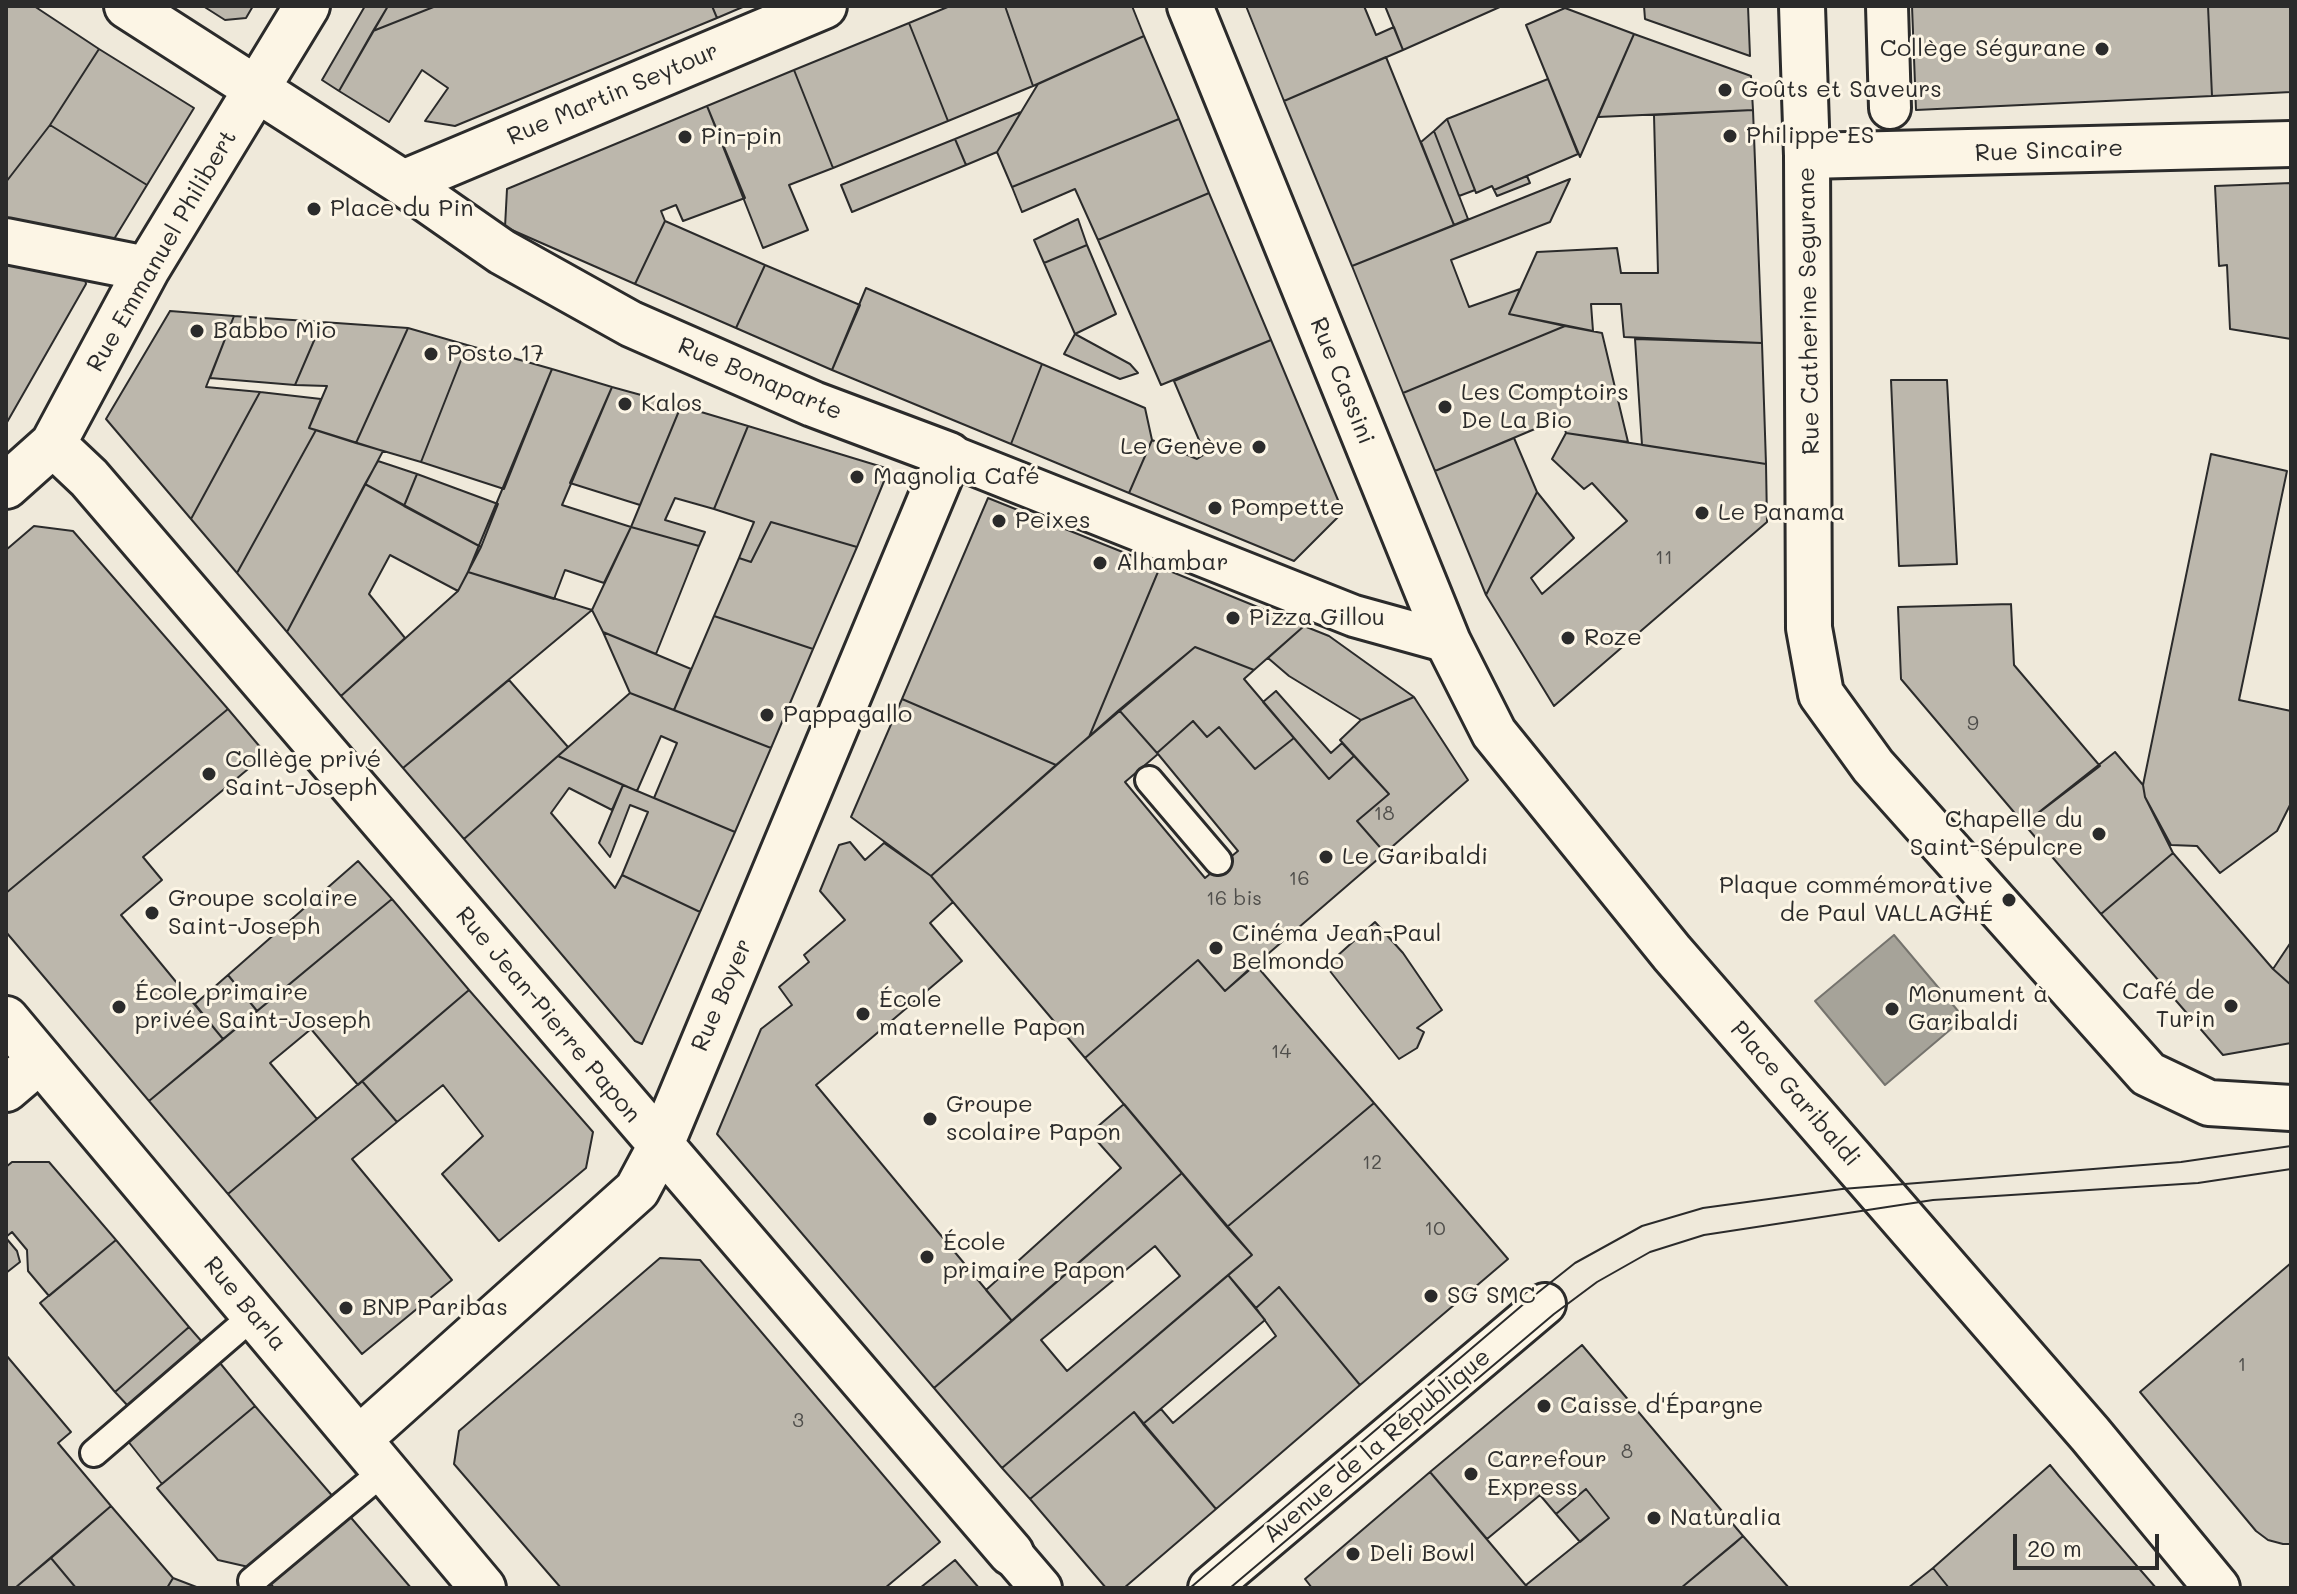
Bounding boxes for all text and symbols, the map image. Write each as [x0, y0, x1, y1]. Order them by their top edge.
place label: Collège Ségurane [1880, 35, 2086, 63]
street label: Rue Martin Seytour [503, 36, 723, 152]
marker: Collège Ségurane [2093, 40, 2111, 58]
place label: Goûts et Saveurs [1741, 76, 1942, 104]
marker: Goûts et Saveurs [1716, 81, 1734, 99]
place label: Philippe ES [1746, 122, 1874, 150]
place label: Pin-pin [701, 123, 782, 151]
street label: Rue Emmanuel Philibert [81, 125, 243, 377]
marker: Philippe ES [1721, 127, 1739, 145]
marker: Pin-pin [676, 128, 694, 146]
street label: Rue Sincaire [1974, 134, 2124, 168]
street label: Rue Catherine Segurane [1792, 167, 1826, 455]
place label: Place du Pin [330, 195, 474, 223]
marker: Place du Pin [305, 200, 323, 218]
street label: Rue Cassini [1303, 313, 1381, 449]
place label: Babbo Mio [213, 317, 336, 345]
marker: Babbo Mio [188, 322, 206, 340]
street label: Rue Bonaparte [674, 331, 846, 427]
place label: Posto 17 [447, 340, 544, 368]
marker: Posto 17 [422, 345, 440, 363]
place label: Les Comptoirs De La Bio [1461, 379, 1629, 435]
place label: Kalos [641, 390, 702, 418]
marker: Kalos [616, 395, 634, 413]
marker: Les Comptoirs De La Bio [1436, 398, 1454, 416]
place label: Le Genève [1120, 433, 1243, 461]
marker: Le Genève [1250, 438, 1268, 456]
place label: Magnolia Café [873, 463, 1040, 491]
marker: Magnolia Café [848, 468, 866, 486]
place label: Pompette [1231, 494, 1345, 522]
marker: Pompette [1206, 499, 1224, 517]
place label: Le Panama [1718, 499, 1845, 527]
marker: Le Panama [1693, 504, 1711, 522]
place label: Peixes [1015, 507, 1091, 535]
marker: Peixes [990, 512, 1008, 530]
house number: 11 [1655, 546, 1673, 570]
place label: Alhambar [1116, 549, 1229, 577]
marker: Alhambar [1091, 554, 1109, 572]
place label: Pizza Gillou [1249, 604, 1385, 632]
marker: Pizza Gillou [1224, 609, 1242, 627]
place label: Roze [1584, 624, 1642, 652]
marker: Roze [1559, 629, 1577, 647]
place label: Pappagallo [783, 701, 912, 729]
marker: Pappagallo [758, 706, 776, 724]
house number: 9 [1967, 712, 1979, 736]
place label: Collège privé Saint-Joseph [225, 746, 381, 802]
marker: Collège privé Saint-Joseph [200, 765, 218, 783]
house number: 18 [1373, 802, 1395, 826]
place label: Chapelle du Saint-Sépulcre [1910, 806, 2083, 862]
marker: Chapelle du Saint-Sépulcre [2090, 825, 2108, 843]
place label: Le Garibaldi [1342, 843, 1488, 871]
marker: Le Garibaldi [1317, 848, 1335, 866]
house number: 16 [1288, 867, 1310, 891]
place label: Plaque commémorative de Paul VALLAGHÉ [1719, 872, 1993, 928]
place label: Groupe scolaire Saint-Joseph [168, 885, 358, 941]
house number: 16 bis [1206, 887, 1262, 911]
marker: Plaque commémorative de Paul VALLAGHÉ [2000, 891, 2018, 909]
street label: Rue Jean-Pierre Papon [449, 901, 647, 1129]
marker: Groupe scolaire Saint-Joseph [143, 904, 161, 922]
place label: Cinéma Jean-Paul Belmondo [1232, 920, 1442, 976]
street label: Rue Boyer [685, 934, 759, 1056]
marker: Cinéma Jean-Paul Belmondo [1207, 939, 1225, 957]
place label: Café de Turin [2122, 978, 2215, 1034]
place label: École primaire privée Saint-Joseph [135, 979, 371, 1035]
place label: Monument à Garibaldi [1908, 981, 2048, 1037]
place label: École maternelle Papon [879, 986, 1085, 1042]
marker: Café de Turin [2222, 997, 2240, 1015]
marker: École primaire privée Saint-Joseph [110, 998, 128, 1016]
marker: Monument à Garibaldi [1883, 1000, 1901, 1018]
marker: École maternelle Papon [854, 1005, 872, 1023]
street label: Place Garibaldi [1724, 1015, 1866, 1173]
house number: 14 [1271, 1040, 1291, 1064]
place label: Groupe scolaire Papon [946, 1091, 1121, 1147]
marker: Groupe scolaire Papon [921, 1110, 939, 1128]
house number: 12 [1362, 1151, 1382, 1175]
house number: 10 [1424, 1217, 1446, 1241]
place label: École primaire Papon [943, 1229, 1125, 1285]
marker: École primaire Papon [918, 1248, 936, 1266]
street label: Rue Barla [197, 1251, 293, 1357]
place label: SG SMC [1447, 1282, 1536, 1310]
marker: SG SMC [1422, 1287, 1440, 1305]
place label: BNP Paribas [362, 1294, 508, 1322]
marker: BNP Paribas [337, 1299, 355, 1317]
street label: Avenue de la République [1258, 1343, 1496, 1549]
house number: 1 [2238, 1353, 2246, 1377]
place label: Caisse d'Épargne [1560, 1392, 1763, 1420]
marker: Caisse d'Épargne [1535, 1397, 1553, 1415]
house number: 3 [792, 1409, 804, 1433]
house number: 8 [1621, 1440, 1633, 1464]
place label: Carrefour Express [1487, 1446, 1607, 1502]
marker: Carrefour Express [1462, 1465, 1480, 1483]
place label: Naturalia [1670, 1504, 1782, 1532]
marker: Naturalia [1645, 1509, 1663, 1527]
scale bar [2017, 1518, 2163, 1568]
text: 20 m [2027, 1532, 2082, 1563]
place label: Deli Bowl [1369, 1540, 1475, 1568]
marker: Deli Bowl [1344, 1545, 1362, 1563]

